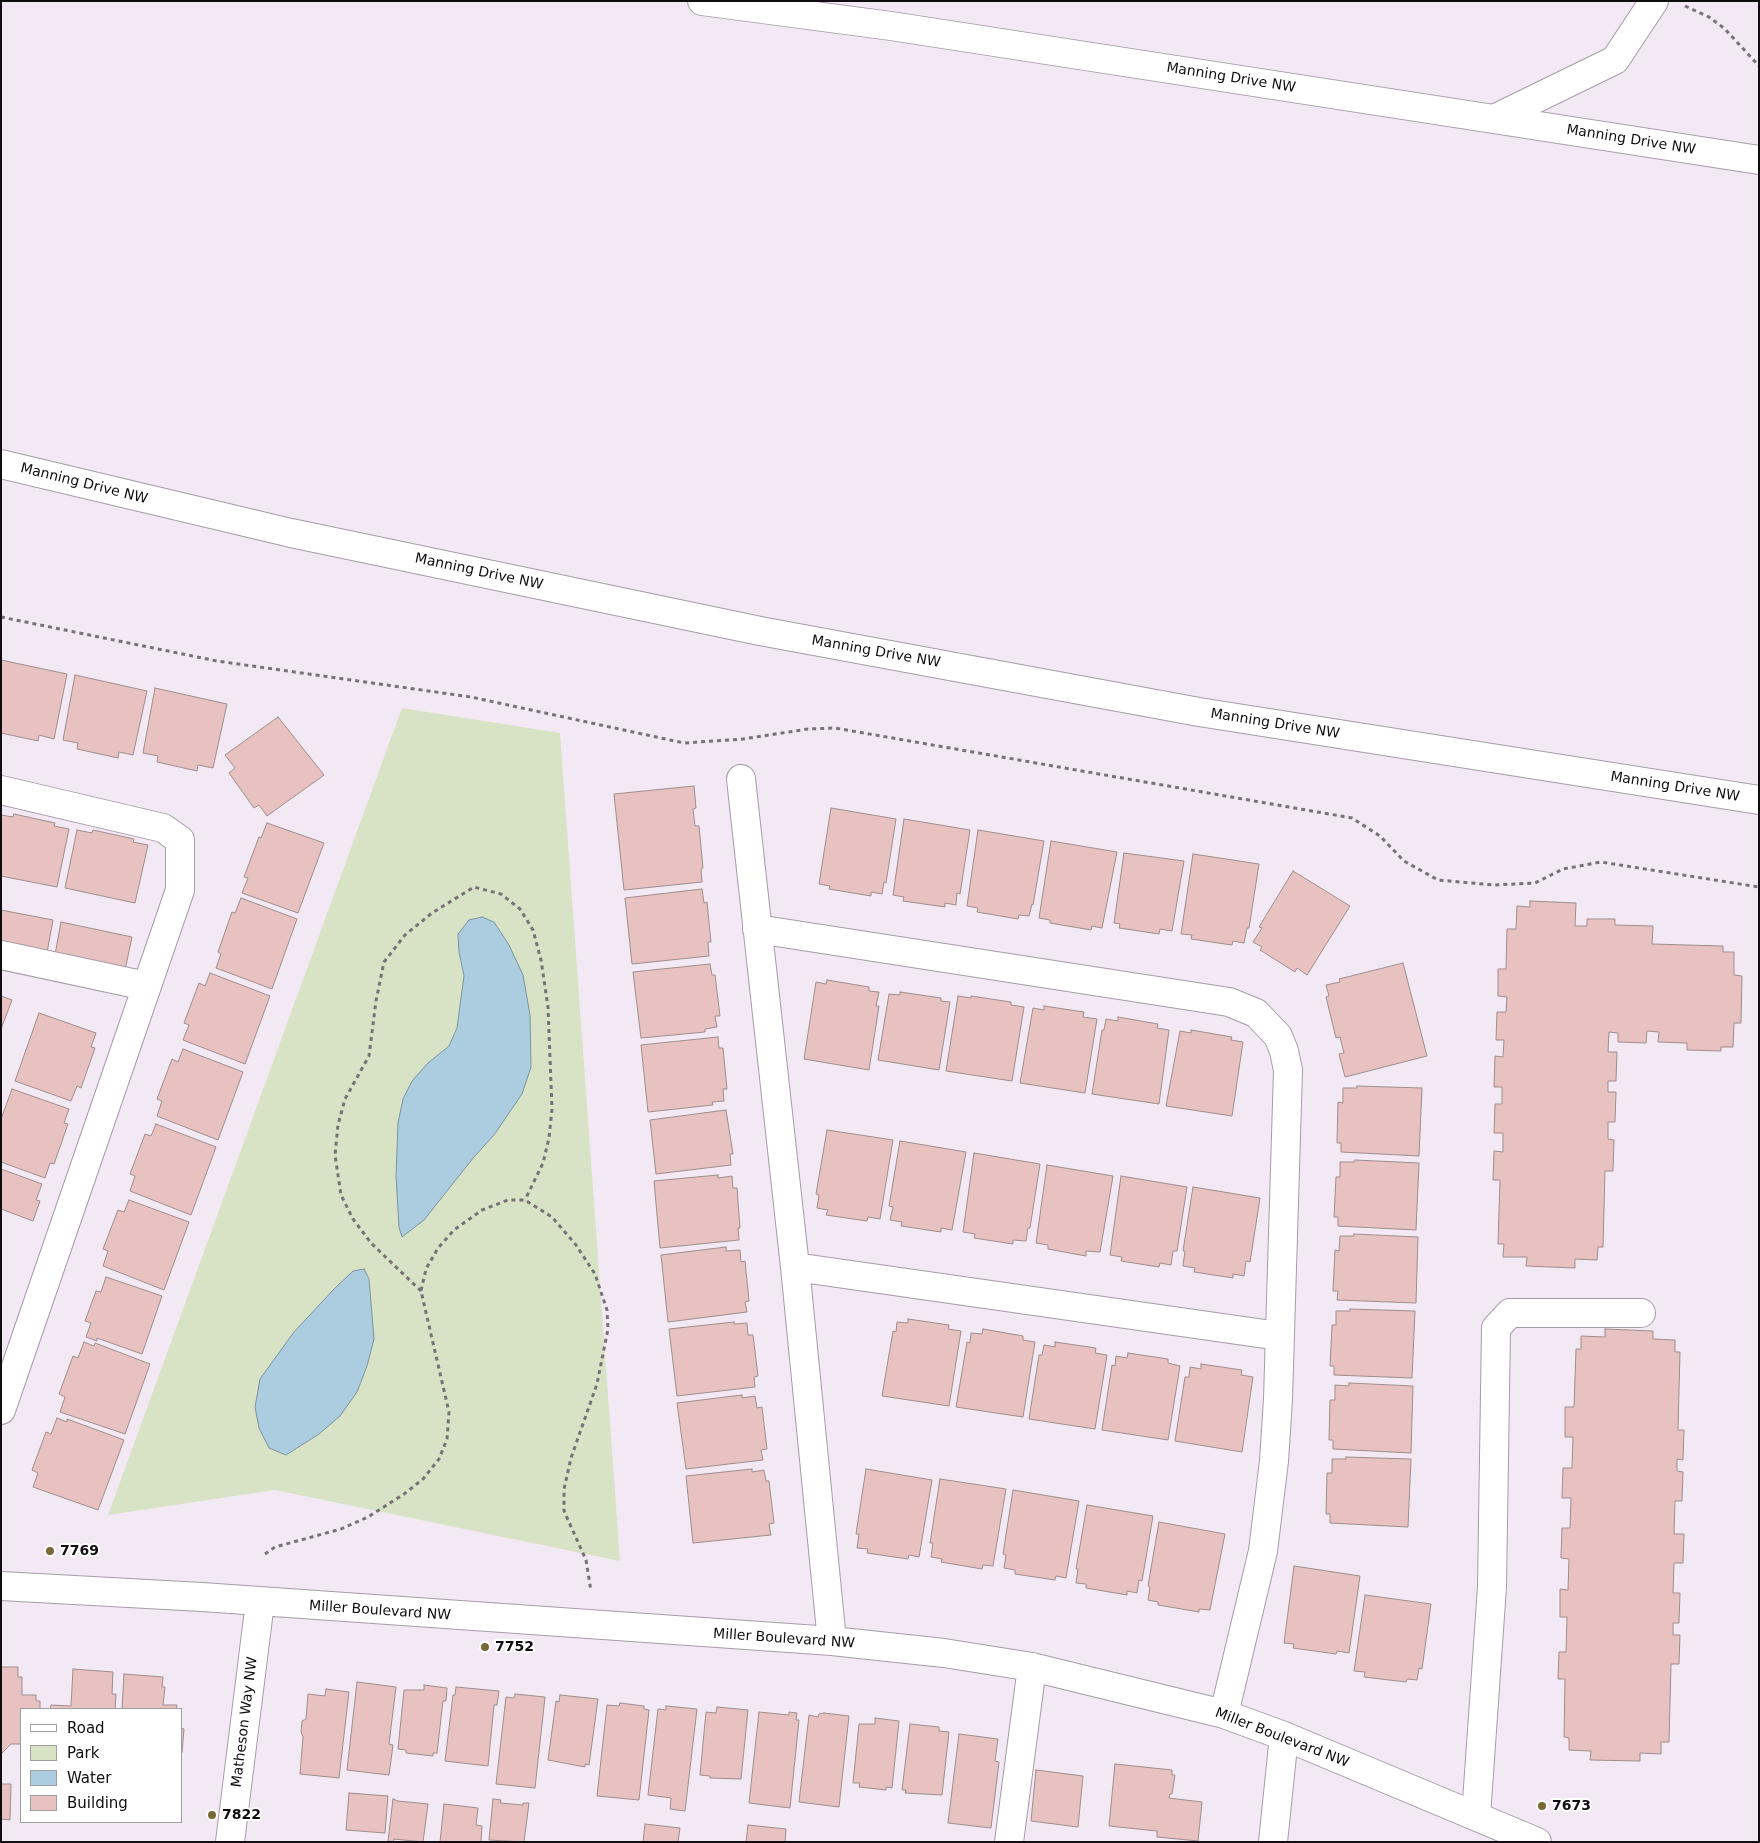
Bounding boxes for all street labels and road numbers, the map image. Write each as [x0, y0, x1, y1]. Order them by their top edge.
street label: Manning Drive NW [1165, 59, 1297, 97]
street label: Manning Drive NW [1565, 121, 1697, 159]
street label: Manning Drive NW [19, 460, 149, 508]
street label: Manning Drive NW [413, 550, 545, 594]
street label: Manning Drive NW [810, 632, 942, 672]
street label: Manning Drive NW [1209, 705, 1341, 743]
street label: Manning Drive NW [1609, 768, 1741, 806]
street label: Miller Boulevard NW [309, 1598, 451, 1624]
street label: Miller Boulevard NW [713, 1626, 855, 1652]
street label: Matheson Way NW [229, 1656, 261, 1788]
street label: Miller Boulevard NW [1213, 1705, 1351, 1771]

